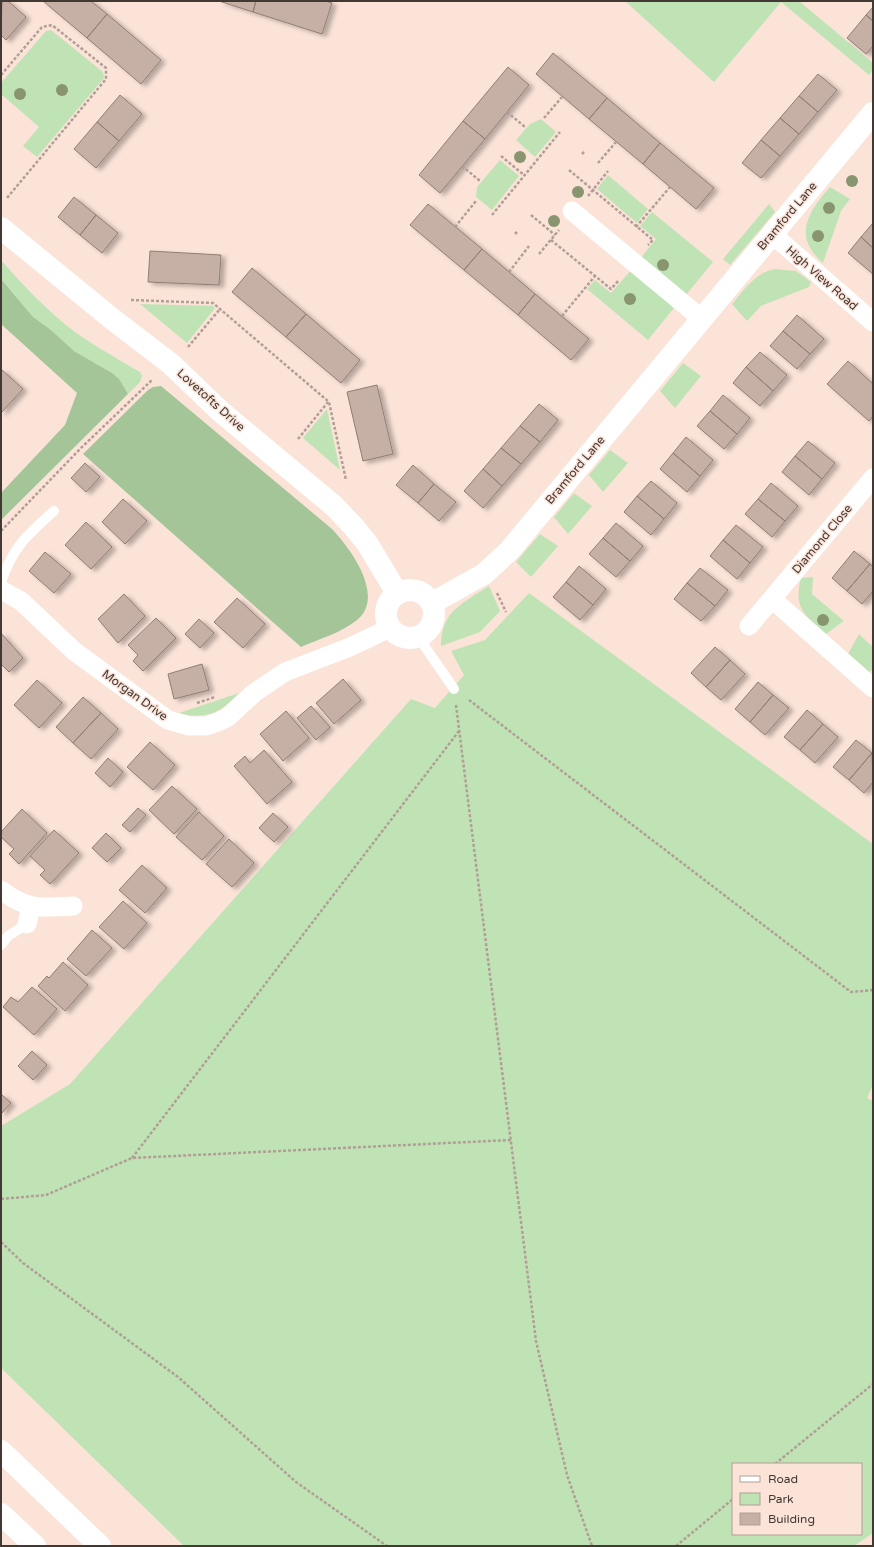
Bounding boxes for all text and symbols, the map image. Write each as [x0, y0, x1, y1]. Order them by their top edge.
street label: Bramford Lane [754, 179, 820, 253]
street label: High View Road [783, 243, 861, 313]
street label: Lovetofts Drive [174, 366, 248, 434]
street label: Bramford Lane [542, 433, 608, 507]
street label: Diamond Close [789, 501, 855, 576]
street label: Morgan Drive [100, 667, 171, 724]
legend [732, 1463, 862, 1535]
text: Road [768, 1472, 798, 1486]
text: Park [768, 1492, 794, 1506]
text: Building [768, 1512, 815, 1526]

